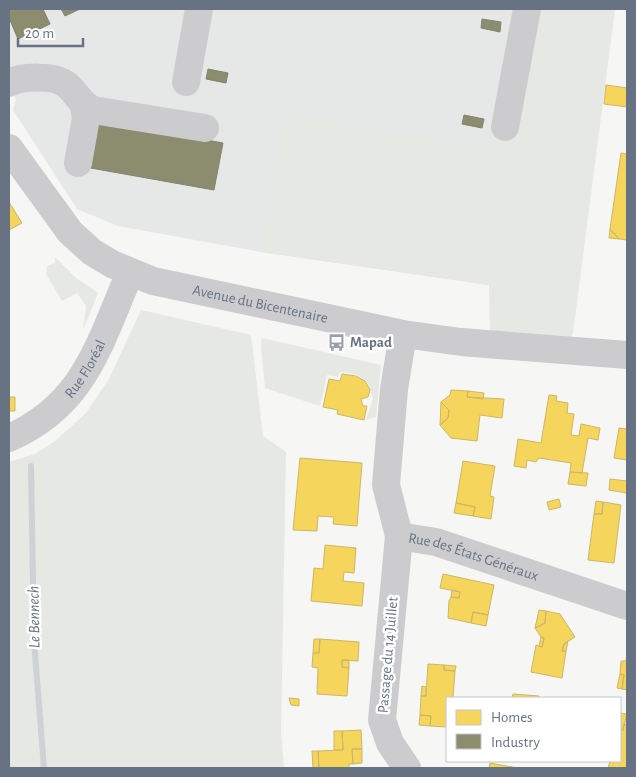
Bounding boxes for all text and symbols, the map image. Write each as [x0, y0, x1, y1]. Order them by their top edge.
scale bar [18, 15, 82, 47]
text: 20 m [25, 26, 54, 41]
street label: Avenue du Bicentenaire [191, 282, 329, 325]
bus stop icon: Mapad [326, 332, 346, 352]
place label: Mapad [350, 335, 392, 350]
street label: Rue Floréal [62, 338, 108, 401]
street label: Rue des États Généraux [407, 530, 541, 583]
water label: Le Bennech [25, 586, 43, 648]
street label: Passage du 14 Juillet [375, 596, 401, 714]
legend [446, 697, 621, 762]
text: Homes [491, 710, 533, 725]
text: Industry [491, 735, 540, 750]

